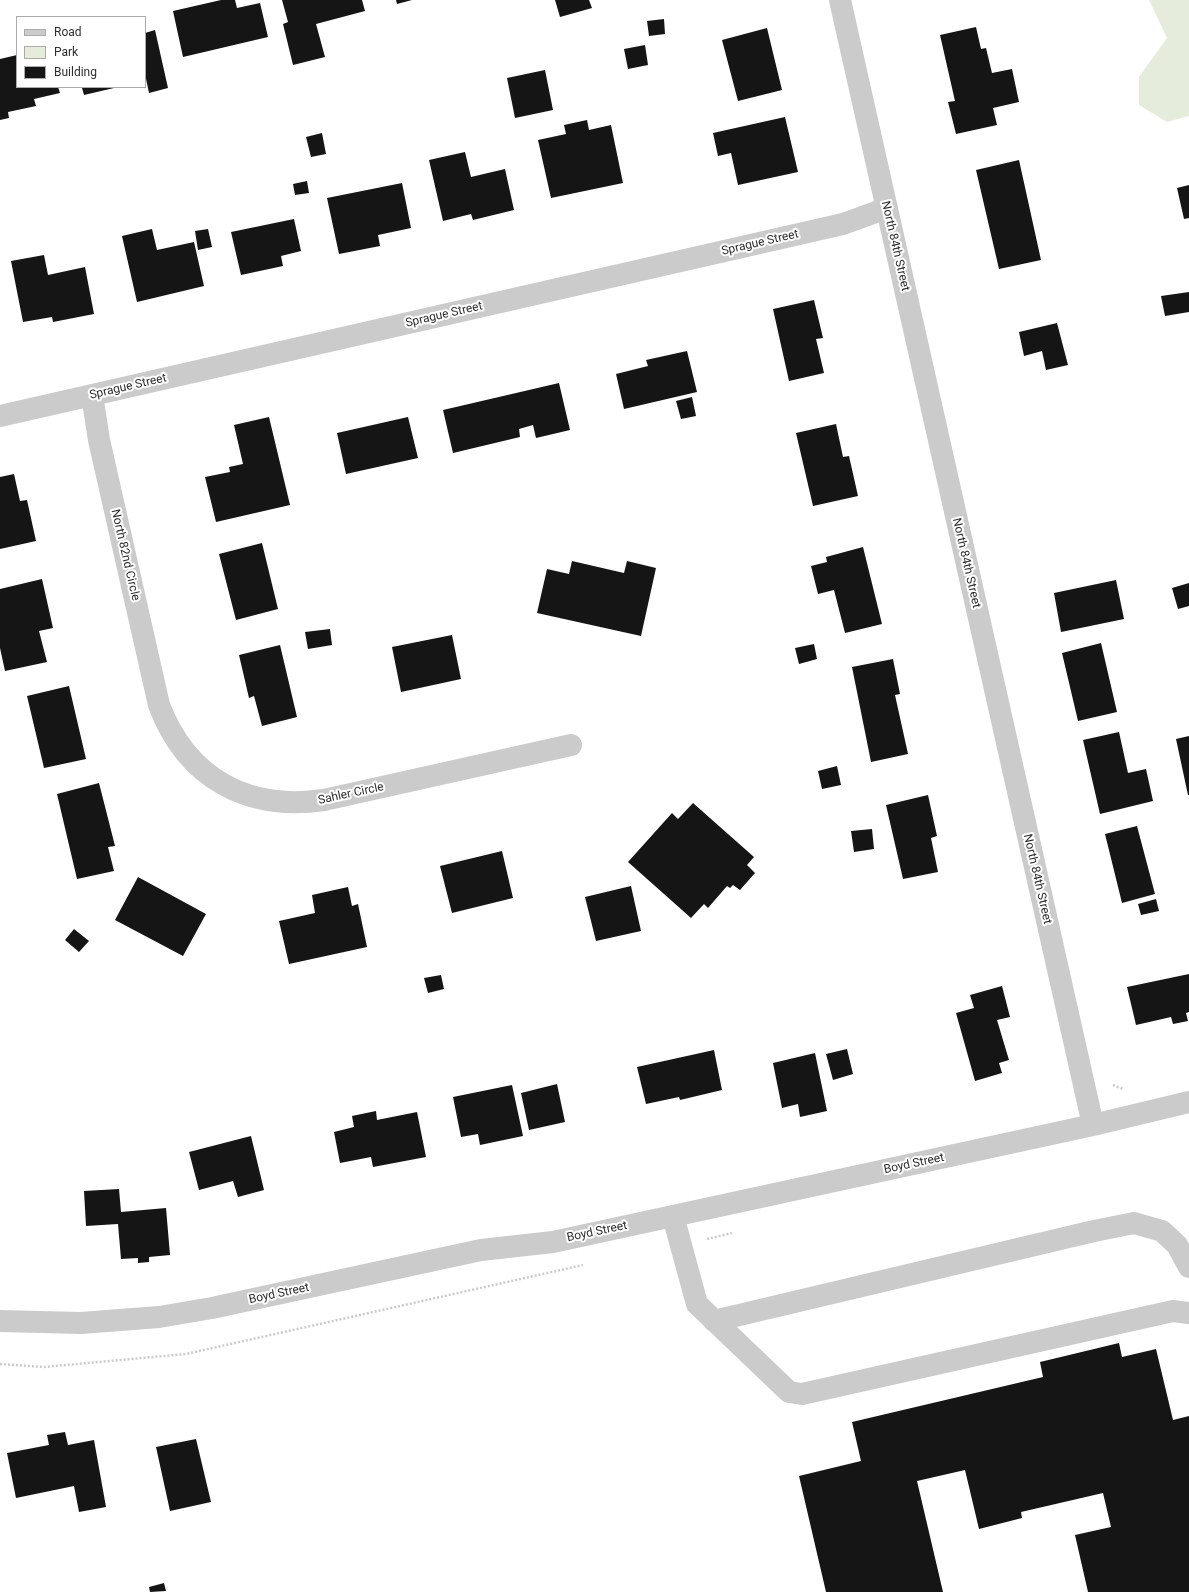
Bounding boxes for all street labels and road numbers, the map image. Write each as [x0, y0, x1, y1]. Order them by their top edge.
street label: North 84th Street [878, 200, 912, 292]
street label: Sprague Street [720, 227, 800, 259]
street label: Sprague Street [404, 299, 484, 331]
street label: Sprague Street [88, 371, 168, 403]
street label: North 82nd Circle [107, 508, 143, 602]
street label: North 84th Street [949, 517, 983, 609]
street label: Sahler Circle [317, 780, 385, 808]
street label: North 84th Street [1020, 833, 1054, 925]
street label: Boyd Street [883, 1151, 945, 1177]
street label: Boyd Street [566, 1219, 628, 1245]
street label: Boyd Street [248, 1281, 310, 1307]

